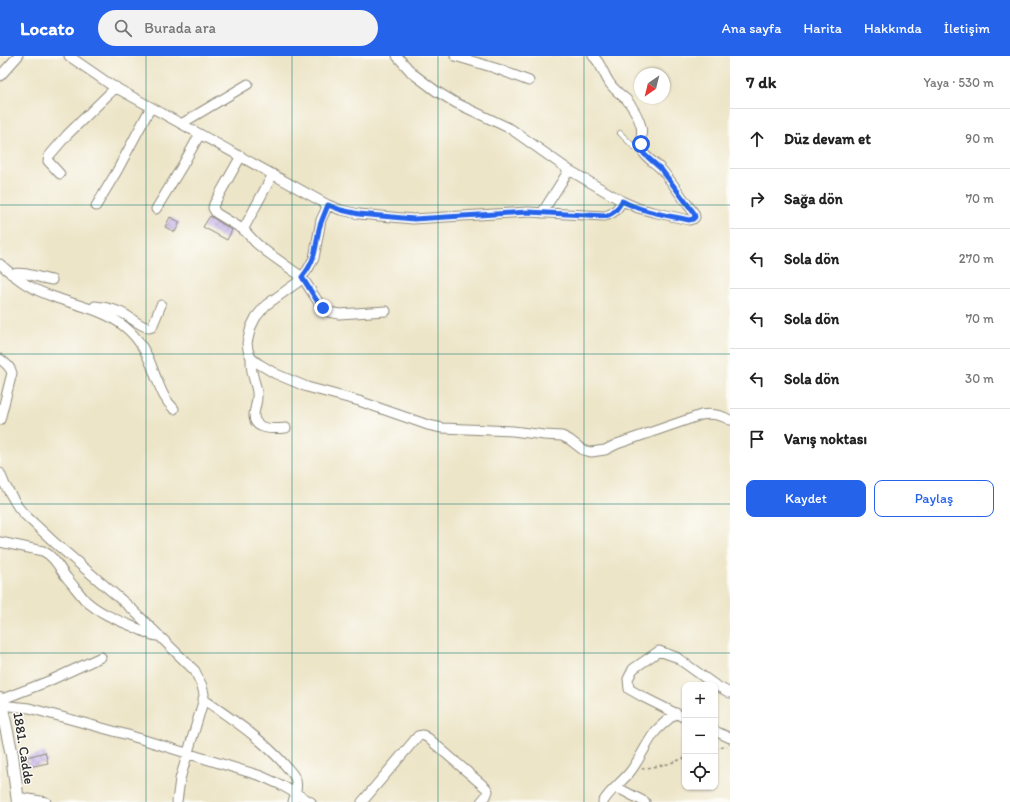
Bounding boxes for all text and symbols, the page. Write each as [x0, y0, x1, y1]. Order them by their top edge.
search box [98, 10, 378, 46]
text: Locato [20, 17, 74, 40]
icon: search [112, 17, 134, 39]
text: Burada ara [144, 19, 216, 37]
text: Ana sayfa [722, 20, 781, 37]
text: Harita [803, 20, 842, 37]
text: Hakkında [864, 20, 922, 37]
text: İletişim [944, 20, 990, 37]
north arrow [634, 68, 670, 104]
text: 7 dk [746, 72, 776, 92]
text: Yaya · 530 m [924, 75, 994, 90]
icon: ahead [746, 128, 768, 150]
text: Düz devam et [784, 130, 871, 148]
text: 90 m [965, 131, 994, 146]
route start [632, 135, 650, 153]
icon: right [746, 188, 768, 210]
text: Sağa dön [784, 190, 843, 208]
text: 70 m [966, 191, 994, 206]
icon: left [746, 248, 768, 270]
text: Sola dön [784, 250, 839, 268]
text: 270 m [959, 251, 994, 266]
route end [314, 299, 332, 317]
icon: left [746, 308, 768, 330]
text: Sola dön [784, 310, 839, 328]
text: 70 m [966, 311, 994, 326]
icon: left [746, 368, 768, 390]
text: Sola dön [784, 370, 839, 388]
text: 30 m [965, 371, 994, 386]
icon: arrive [746, 428, 768, 450]
text: Varış noktası [784, 430, 867, 448]
button: Kaydet [746, 480, 866, 517]
button: Paylaş [874, 480, 994, 517]
map controls [682, 682, 718, 790]
button: + [682, 682, 718, 718]
street label: 1881. Cadde [9, 711, 38, 786]
button: − [682, 718, 718, 754]
button: locate [682, 754, 718, 790]

